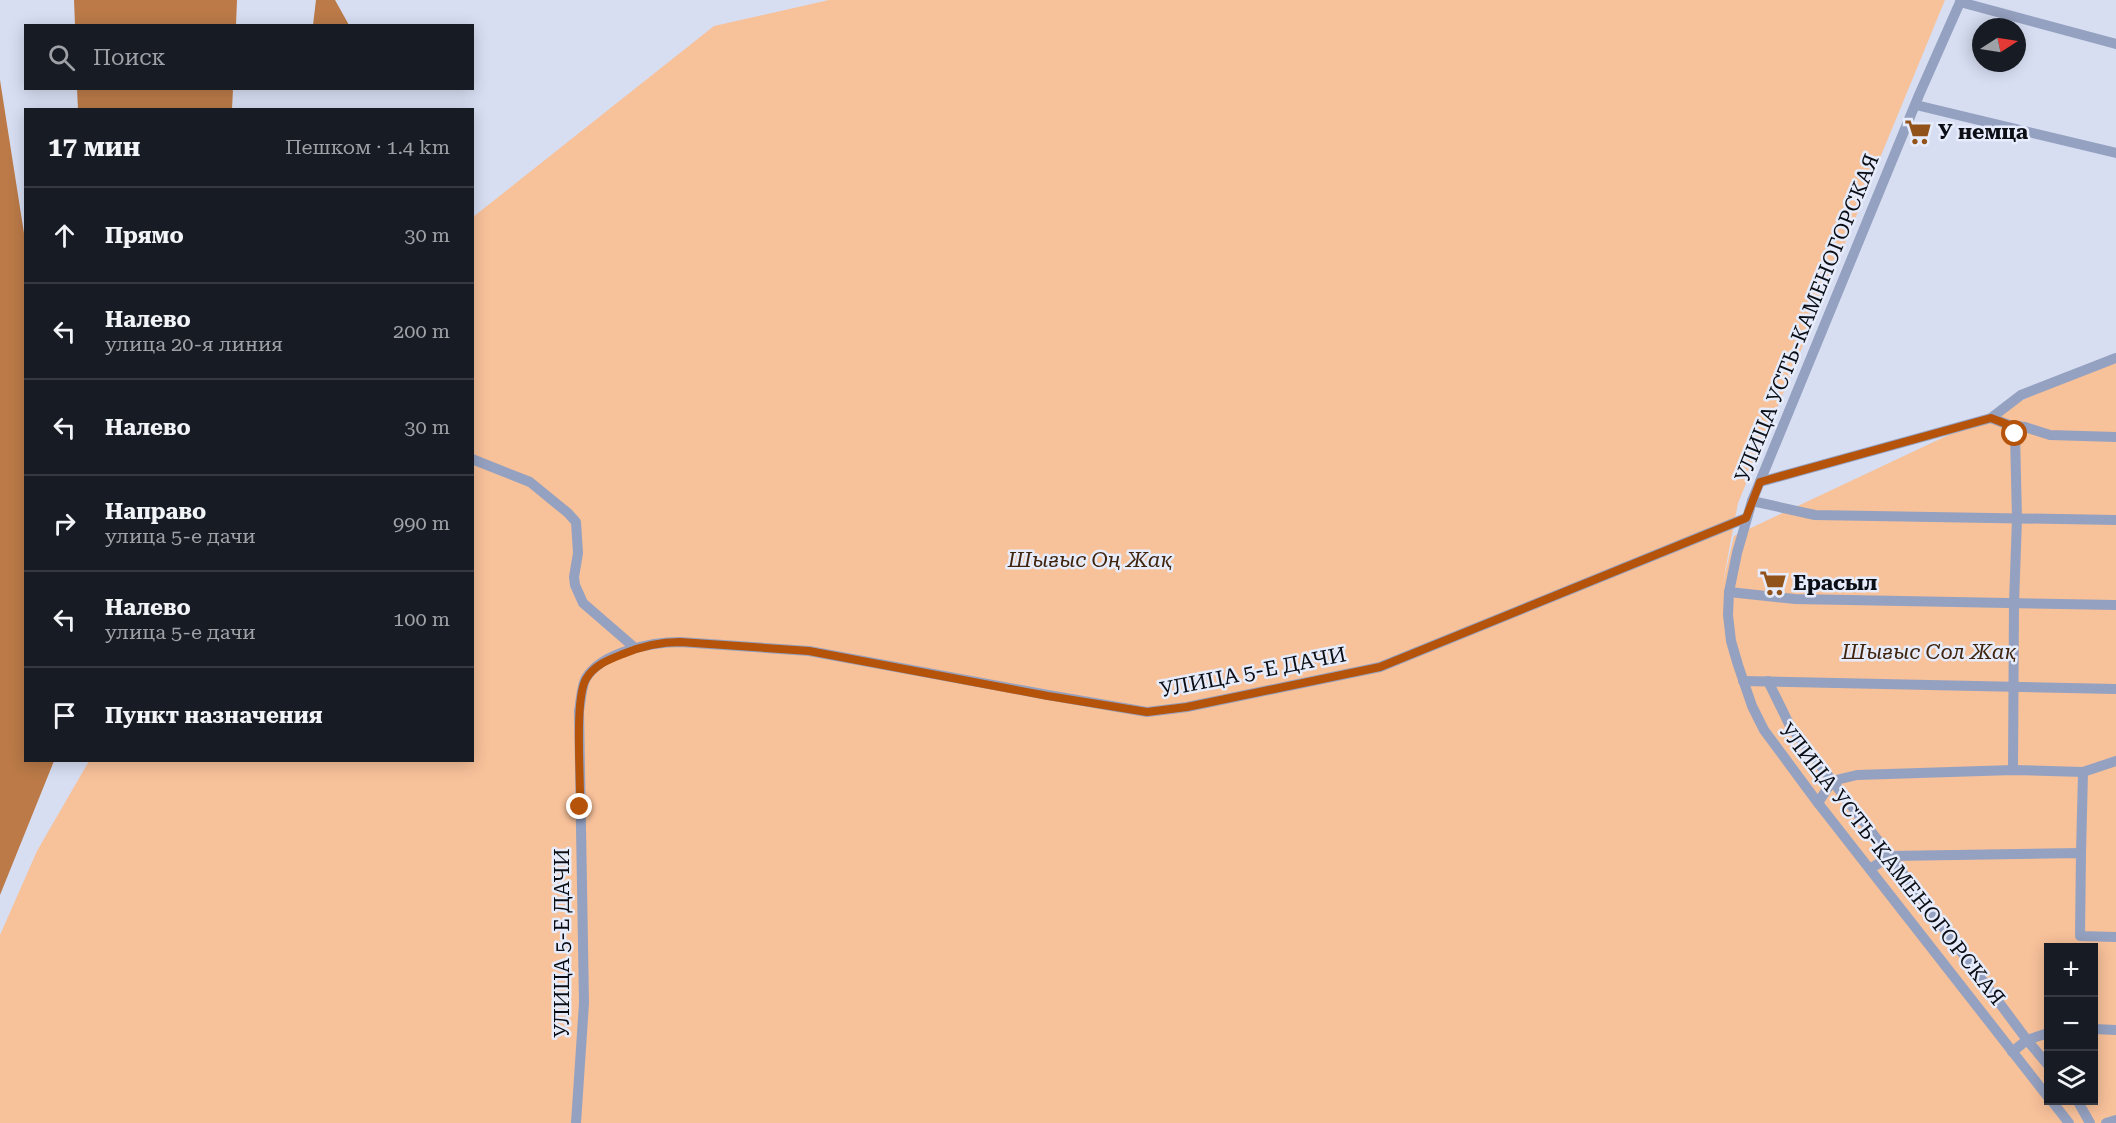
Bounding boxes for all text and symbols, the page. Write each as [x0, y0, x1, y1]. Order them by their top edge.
north arrow [1972, 18, 2026, 72]
search box [24, 24, 474, 90]
icon: search [45, 41, 78, 74]
text: Поиск [93, 45, 165, 70]
supermarket icon: У немца [1903, 117, 1933, 147]
place label: У немца [1938, 120, 2029, 144]
text: 17 мин [48, 132, 140, 162]
text: Пешком · 1.4 km [285, 135, 450, 159]
street label: УЛИЦА УСТЬ-КАМЕНОГОРСКАЯ [1730, 151, 1884, 485]
icon: ahead [48, 219, 81, 252]
text: Прямо [105, 223, 184, 248]
text: 30 m [404, 223, 450, 247]
text: Налево [105, 307, 191, 332]
icon: left [48, 315, 81, 348]
text: 200 m [393, 319, 450, 343]
text: улица 20-я линия [105, 332, 283, 356]
icon: left [48, 411, 81, 444]
text: Налево [105, 415, 191, 440]
text: 30 m [404, 415, 450, 439]
route start [2001, 420, 2027, 446]
text: Направо [105, 499, 206, 524]
icon: right [48, 507, 81, 540]
text: 990 m [393, 511, 450, 535]
text: улица 5-е дачи [105, 524, 256, 548]
park label: Шығыс Оң Жақ [1007, 548, 1172, 572]
supermarket icon: Ерасыл [1758, 568, 1788, 598]
place label: Ерасыл [1793, 571, 1877, 595]
text: Налево [105, 595, 191, 620]
icon: left [48, 603, 81, 636]
text: 100 m [393, 607, 450, 631]
text: улица 5-е дачи [105, 620, 256, 644]
park label: Шығыс Сол Жақ [1841, 640, 2017, 664]
street label: УЛИЦА 5-Е ДАЧИ [1158, 642, 1348, 702]
icon: arrive [48, 699, 81, 732]
text: Пункт назначения [105, 703, 323, 728]
street label: УЛИЦА УСТЬ-КАМЕНОГОРСКАЯ [1774, 718, 2010, 1010]
route end [566, 793, 592, 819]
street label: УЛИЦА 5-Е ДАЧИ [550, 848, 574, 1038]
map controls [2044, 943, 2098, 1105]
button: + [2044, 943, 2098, 997]
button: − [2044, 997, 2098, 1051]
button: layers [2044, 1051, 2098, 1105]

